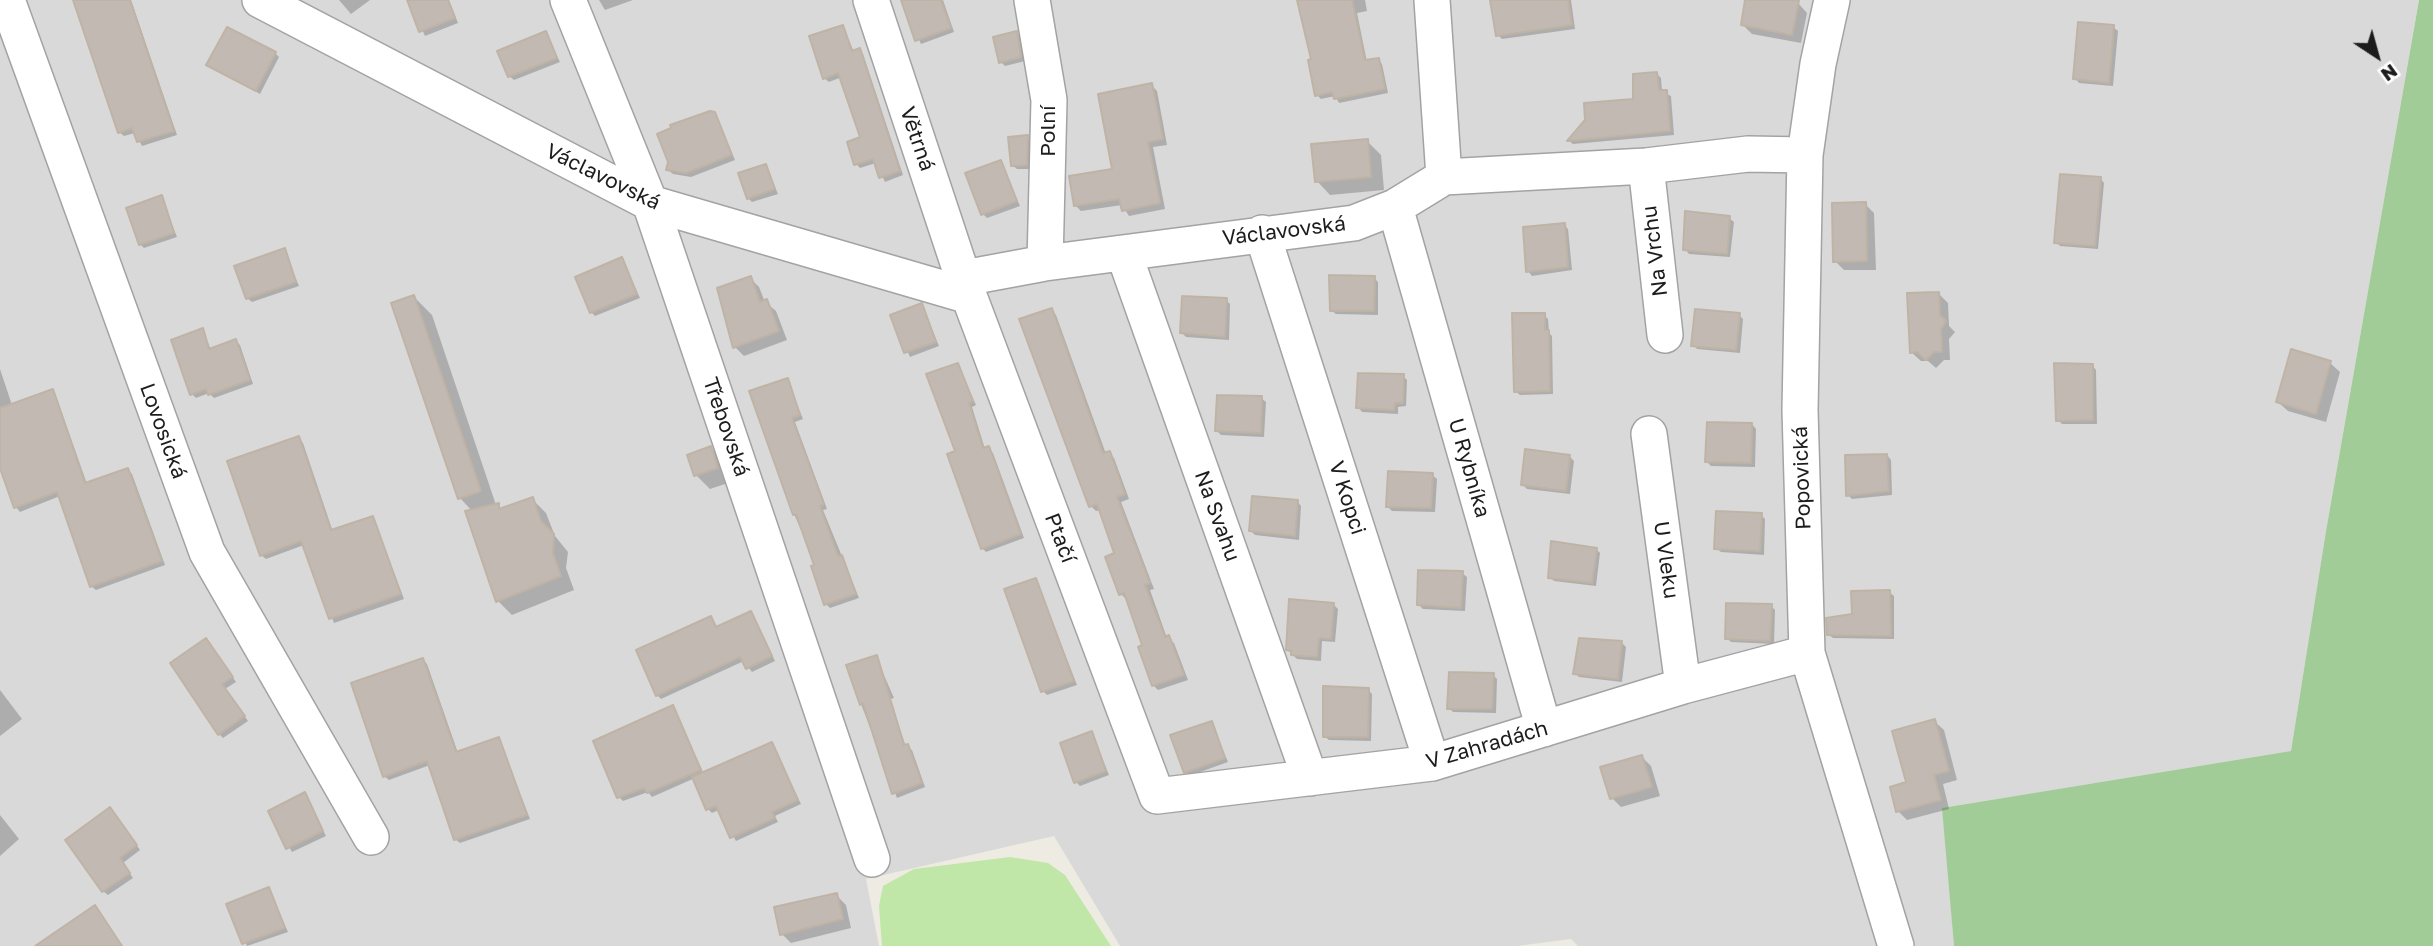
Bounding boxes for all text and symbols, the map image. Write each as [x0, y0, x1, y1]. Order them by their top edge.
north arrow [2342, 21, 2412, 91]
text: N [2377, 60, 2402, 87]
street label: Větrná [894, 104, 940, 174]
street label: Polní [1035, 105, 1061, 157]
street label: Václavovská [542, 138, 664, 216]
street label: Na Vrchu [1637, 204, 1673, 298]
street label: Václavovská [1221, 211, 1347, 251]
street label: Třebovská [697, 374, 755, 480]
street label: Lovosická [134, 380, 192, 482]
street label: U Rybníka [1443, 415, 1495, 521]
street label: Popovická [1788, 426, 1816, 530]
street label: V Kopci [1323, 458, 1371, 538]
street label: Na Svahu [1189, 467, 1245, 565]
street label: Ptačí [1039, 510, 1081, 566]
street label: U Vleku [1648, 520, 1684, 600]
street label: V Zahradách [1423, 716, 1551, 774]

